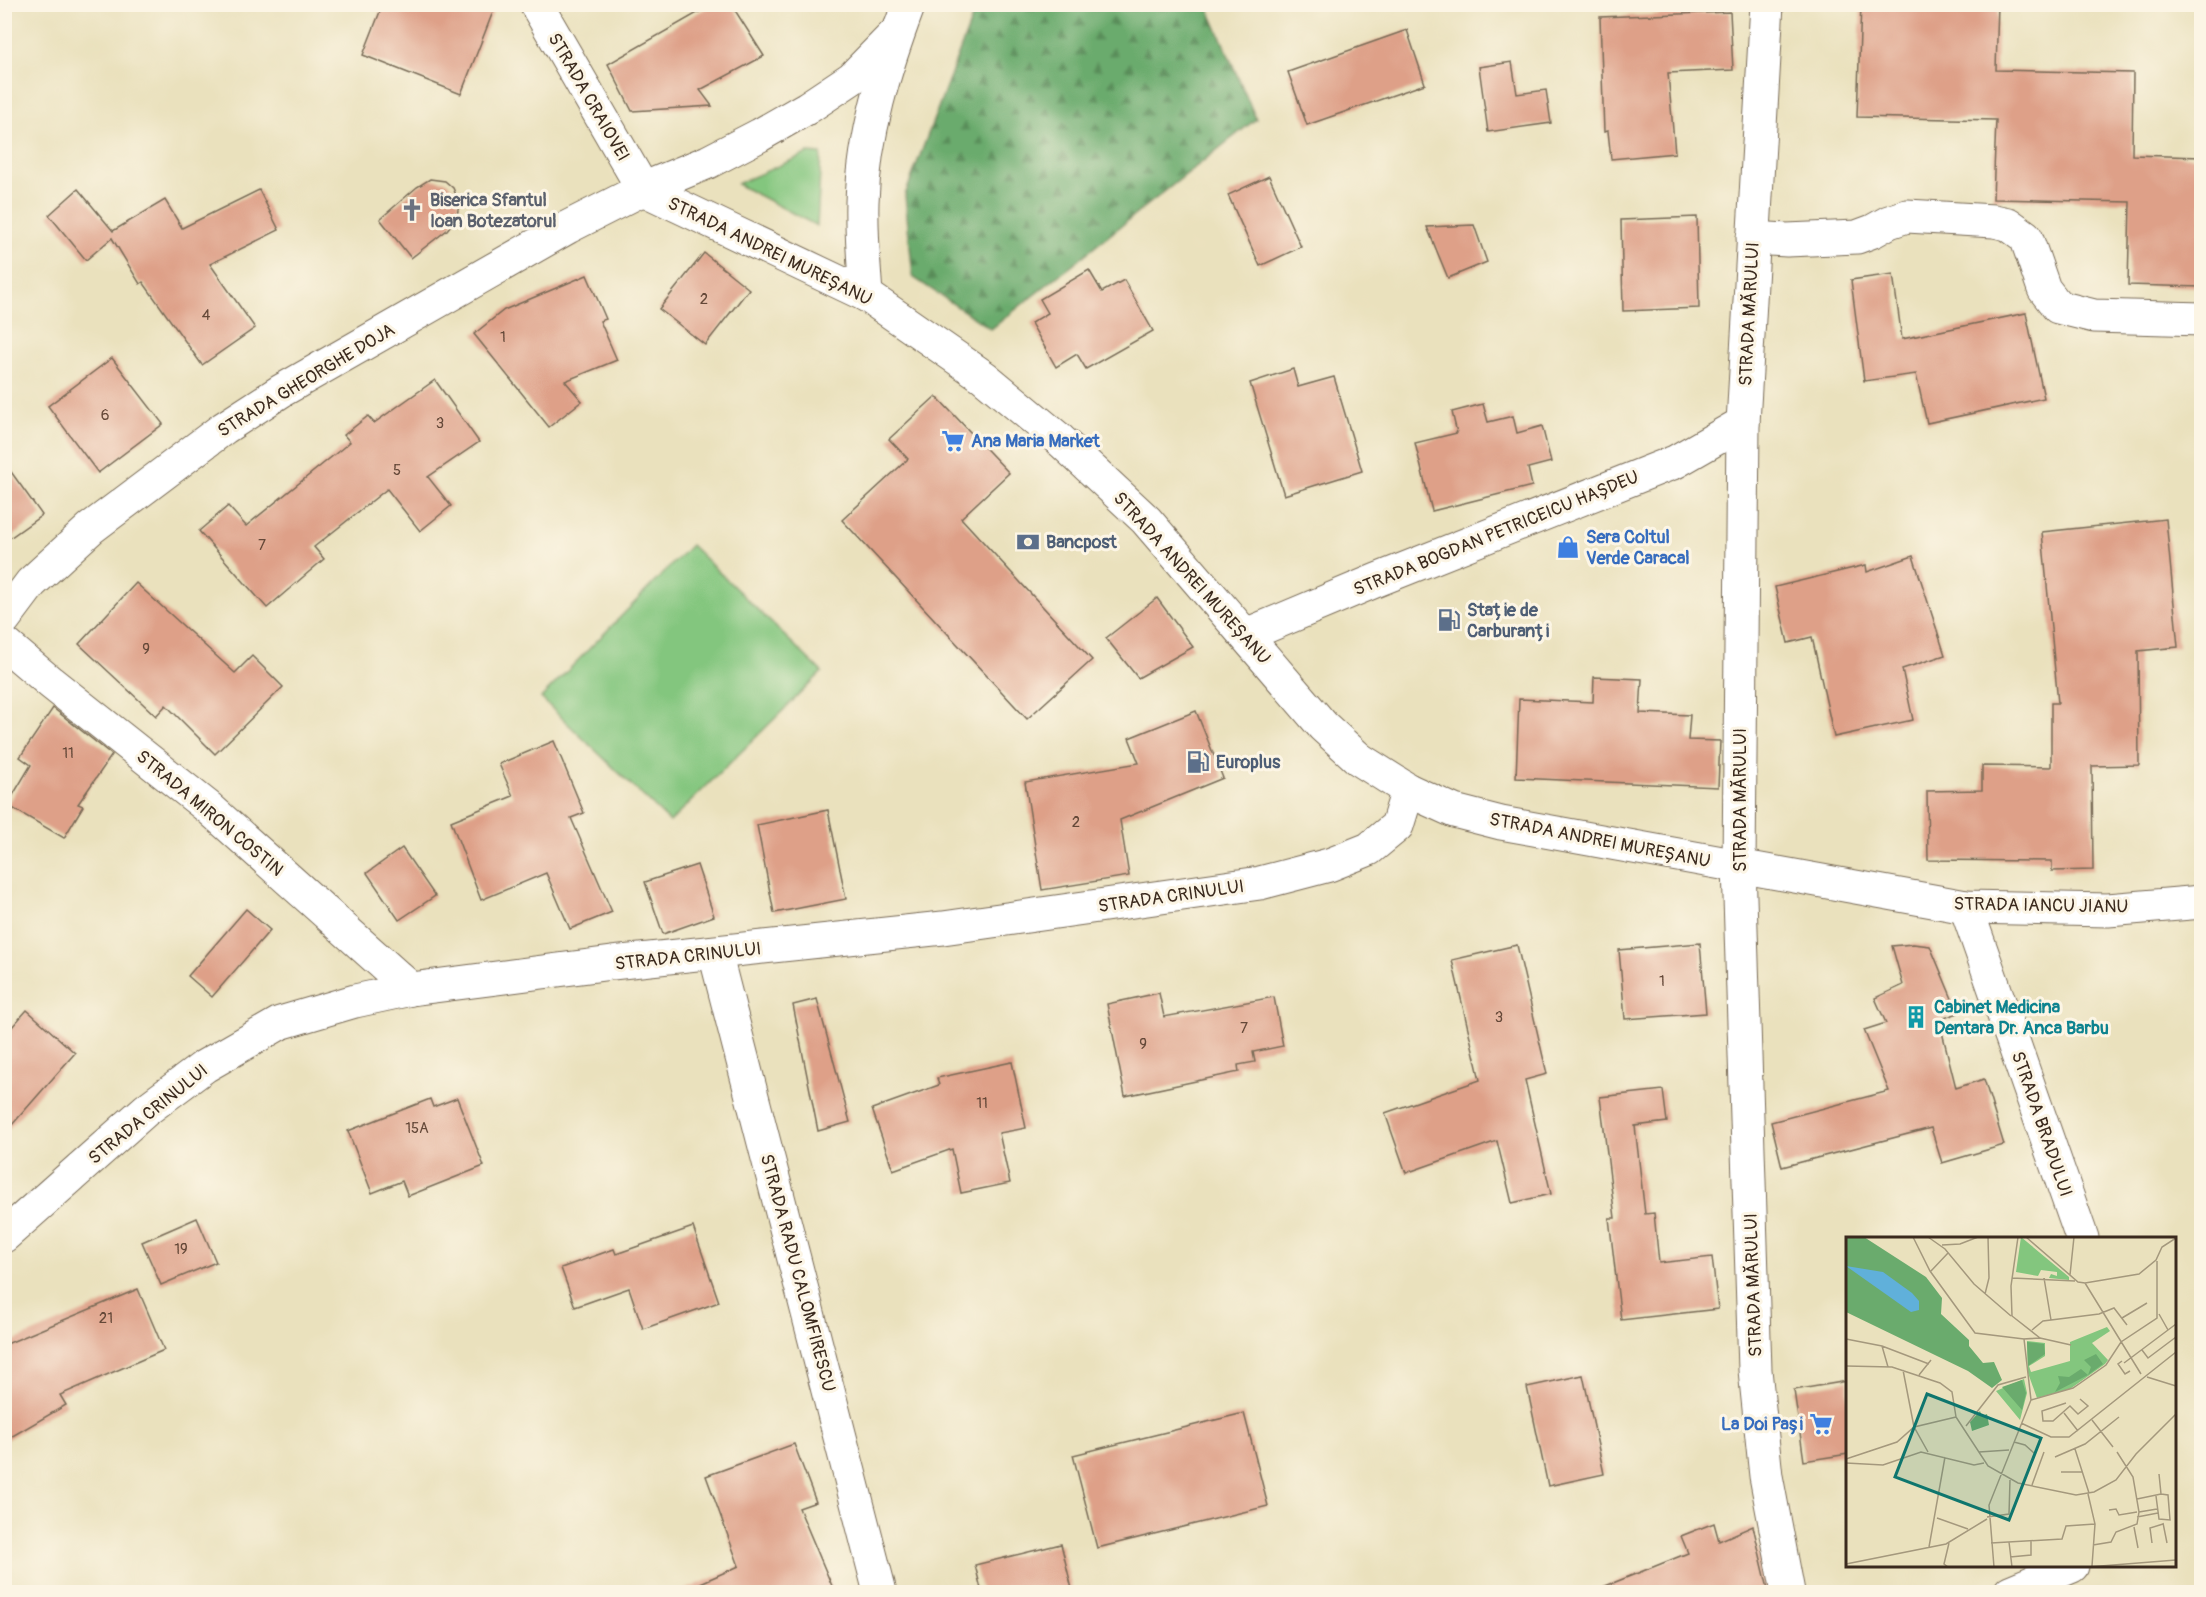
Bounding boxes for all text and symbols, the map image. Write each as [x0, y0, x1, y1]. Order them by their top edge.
street label: STRADA CRAIOVEI [543, 29, 635, 166]
place label: Biserica Sfantul Ioan Botezatorul [430, 189, 557, 233]
street label: STRADA ANDREI MUREȘANU [664, 192, 876, 311]
church icon: Biserica Sfantul Ioan Botezatorul [399, 197, 425, 223]
street label: STRADA MĂRULUI [1734, 242, 1765, 387]
house number: 2 [700, 290, 708, 309]
house number: 4 [202, 306, 211, 325]
street label: STRADA GHEORGHE DOJA [213, 318, 399, 443]
house number: 1 [500, 328, 506, 347]
house number: 6 [101, 406, 109, 425]
house number: 3 [436, 414, 444, 433]
supermarket icon: Ana Maria Market [940, 428, 966, 454]
place label: Ana Maria Market [971, 430, 1101, 453]
house number: 5 [393, 461, 401, 480]
street label: STRADA BOGDAN PETRICEICU HAȘDEU [1350, 466, 1642, 601]
street label: STRADA ANDREI MUREȘANU [1108, 487, 1275, 669]
place label: Sera Coltul Verde Caracal [1586, 526, 1690, 570]
bank icon: Bancpost [1015, 529, 1041, 555]
place label: Bancpost [1046, 531, 1118, 554]
shop icon: Sera Coltul Verde Caracal [1555, 534, 1581, 560]
house number: 7 [258, 536, 266, 555]
place label: Stație de Carburanți [1467, 599, 1549, 643]
fuel station icon: Stație de Carburanți [1436, 607, 1462, 633]
house number: 9 [142, 640, 150, 659]
street label: STRADA MĂRULUI [1729, 728, 1752, 872]
house number: 11 [62, 744, 74, 763]
street label: STRADA MIRON COSTIN [131, 745, 288, 882]
fuel station icon: Europlus [1185, 749, 1211, 775]
place label: Europlus [1216, 751, 1281, 774]
street label: STRADA ANDREI MUREȘANU [1487, 808, 1712, 873]
house number: 2 [1072, 813, 1080, 832]
street label: STRADA CRINULUI [1097, 875, 1246, 918]
street label: STRADA IANCU JIANU [1953, 892, 2129, 919]
street label: STRADA CRINULUI [614, 937, 762, 976]
house number: 1 [1659, 972, 1665, 991]
place label: Cabinet Medicina Dentara Dr. Anca Barbu [1934, 996, 2109, 1040]
building icon: Cabinet Medicina Dentara Dr. Anca Barbu [1903, 1004, 1929, 1030]
house number: 3 [1495, 1008, 1503, 1027]
house number: 7 [1240, 1019, 1248, 1038]
house number: 9 [1139, 1035, 1147, 1054]
street label: STRADA BRADULUI [2006, 1049, 2077, 1200]
street label: STRADA CRINULUI [84, 1059, 213, 1170]
house number: 11 [976, 1094, 988, 1113]
house number: 15A [405, 1119, 429, 1138]
street label: STRADA RADU CALOMFIRESCU [755, 1152, 840, 1395]
street label: STRADA MĂRULUI [1739, 1213, 1768, 1357]
inset map [1846, 1237, 2176, 1567]
house number: 19 [174, 1240, 188, 1259]
house number: 21 [99, 1309, 113, 1328]
supermarket icon: La Doi Pași [1808, 1411, 1834, 1437]
place label: La Doi Pași [1721, 1413, 1803, 1436]

